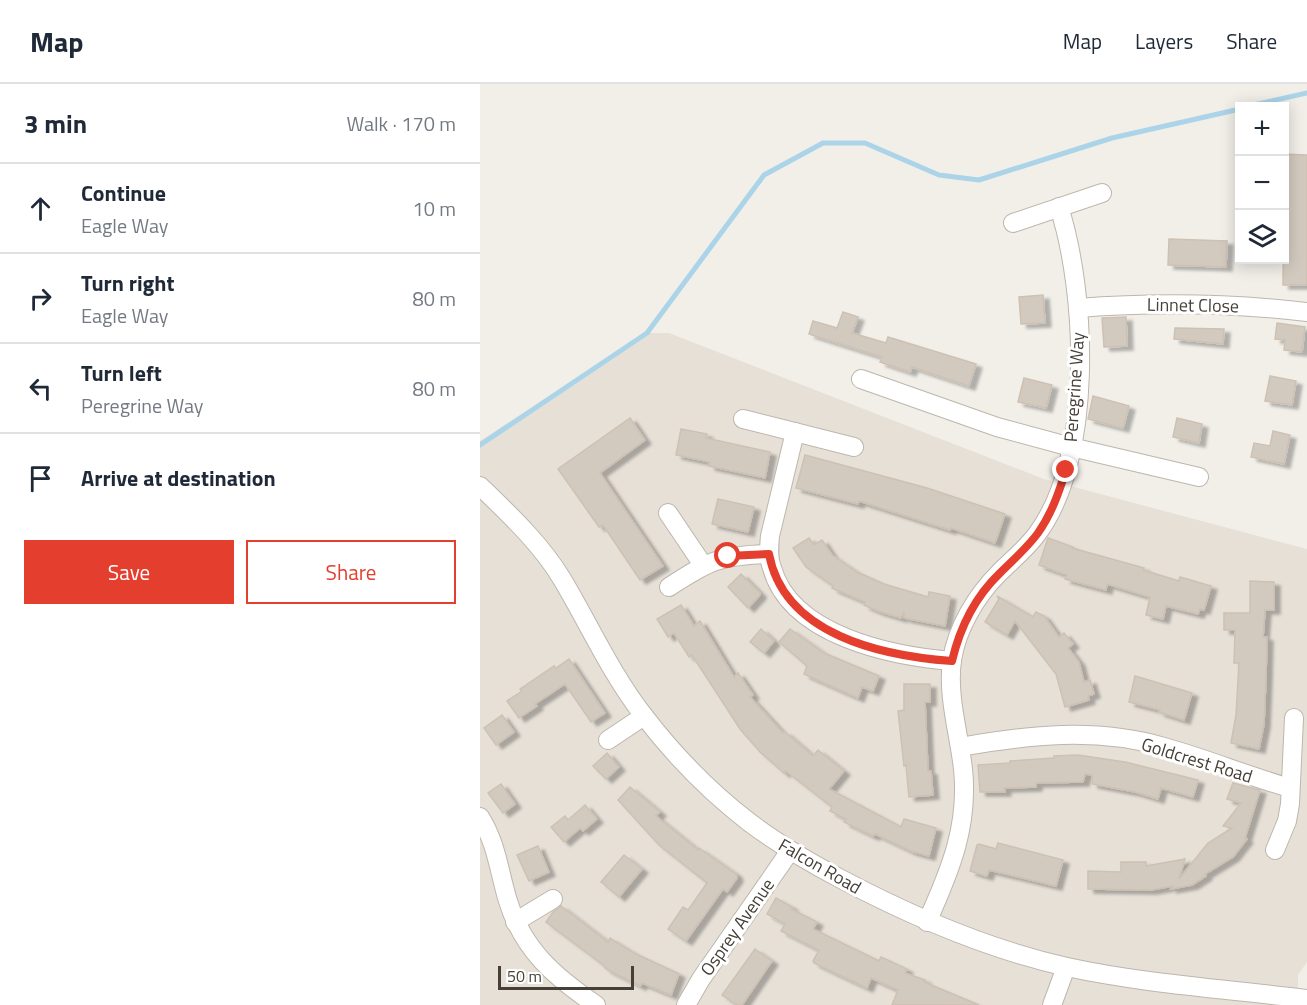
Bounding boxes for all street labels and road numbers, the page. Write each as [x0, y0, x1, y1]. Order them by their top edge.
street label: Linnet Close [1147, 291, 1239, 319]
street label: Peregrine Way [1057, 331, 1091, 443]
street label: Goldcrest Road [1138, 730, 1256, 790]
street label: Falcon Road [773, 831, 867, 901]
street label: Osprey Avenue [693, 873, 781, 981]

